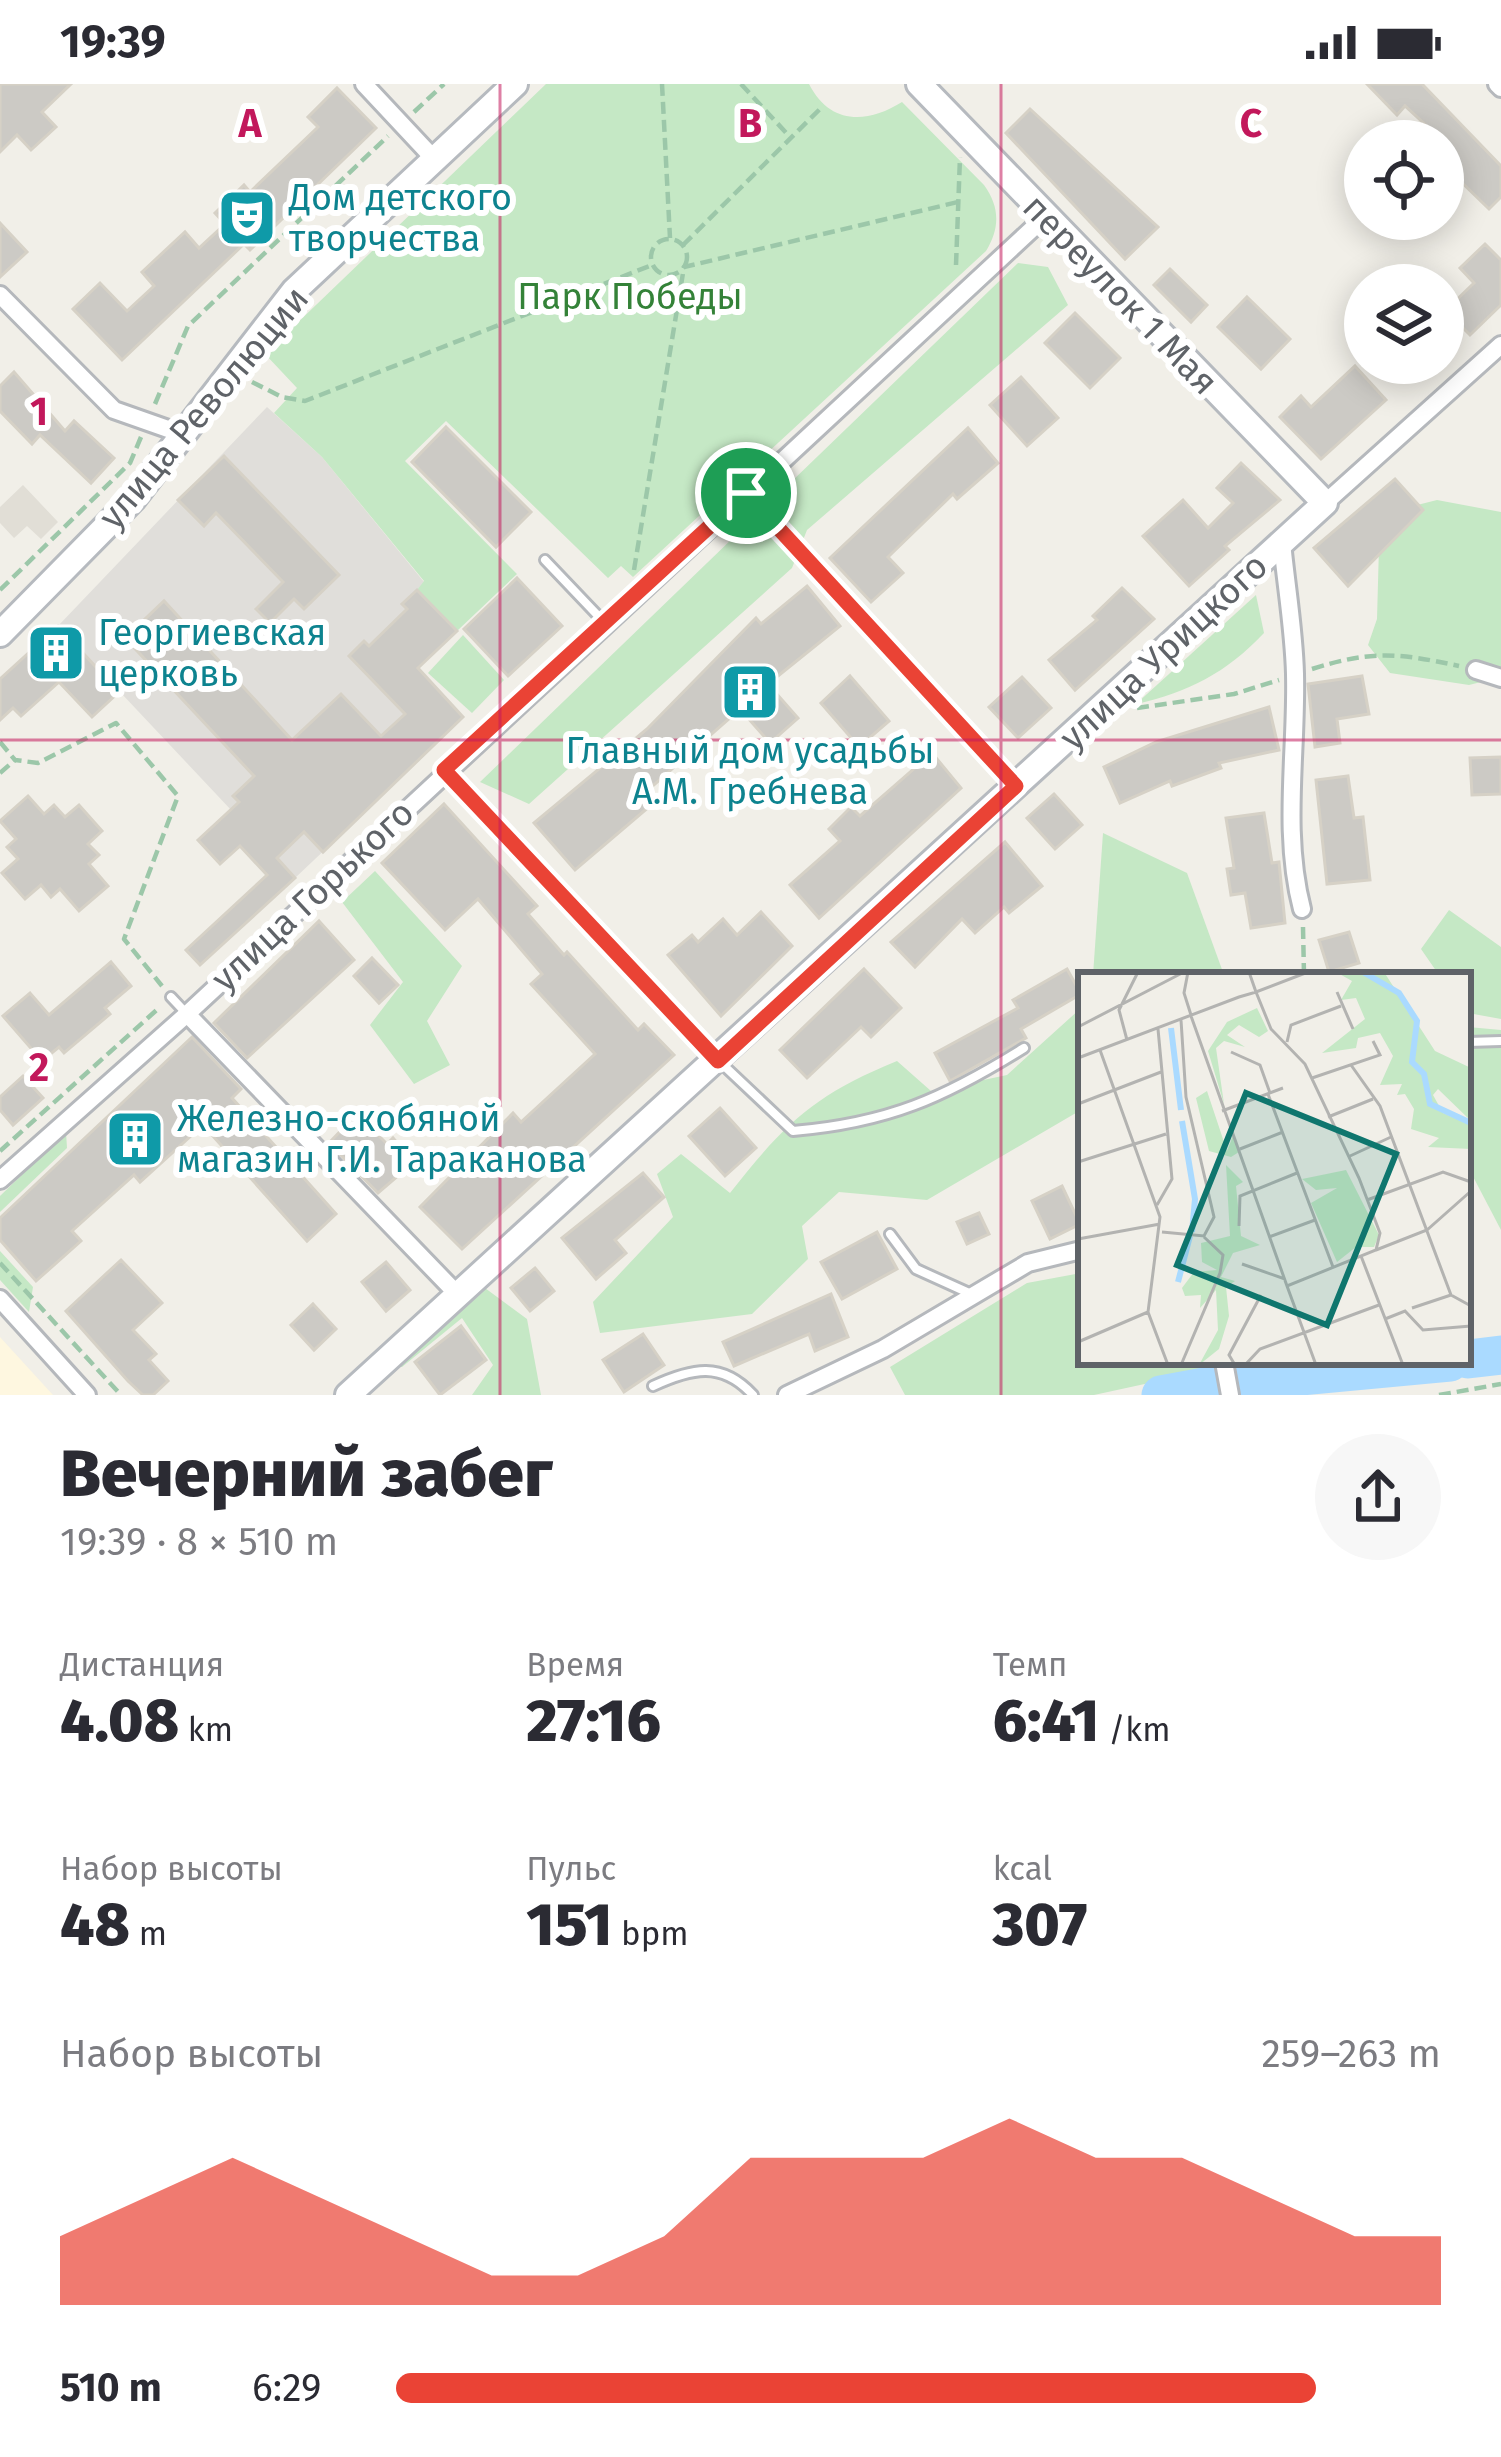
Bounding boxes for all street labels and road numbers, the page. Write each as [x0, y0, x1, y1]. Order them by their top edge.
street label: переулок 1 Мая [1014, 185, 1227, 404]
street label: улица Революции [89, 277, 318, 538]
street label: улица Урицкого [1051, 544, 1277, 759]
street label: улица Горького [202, 791, 423, 1001]

